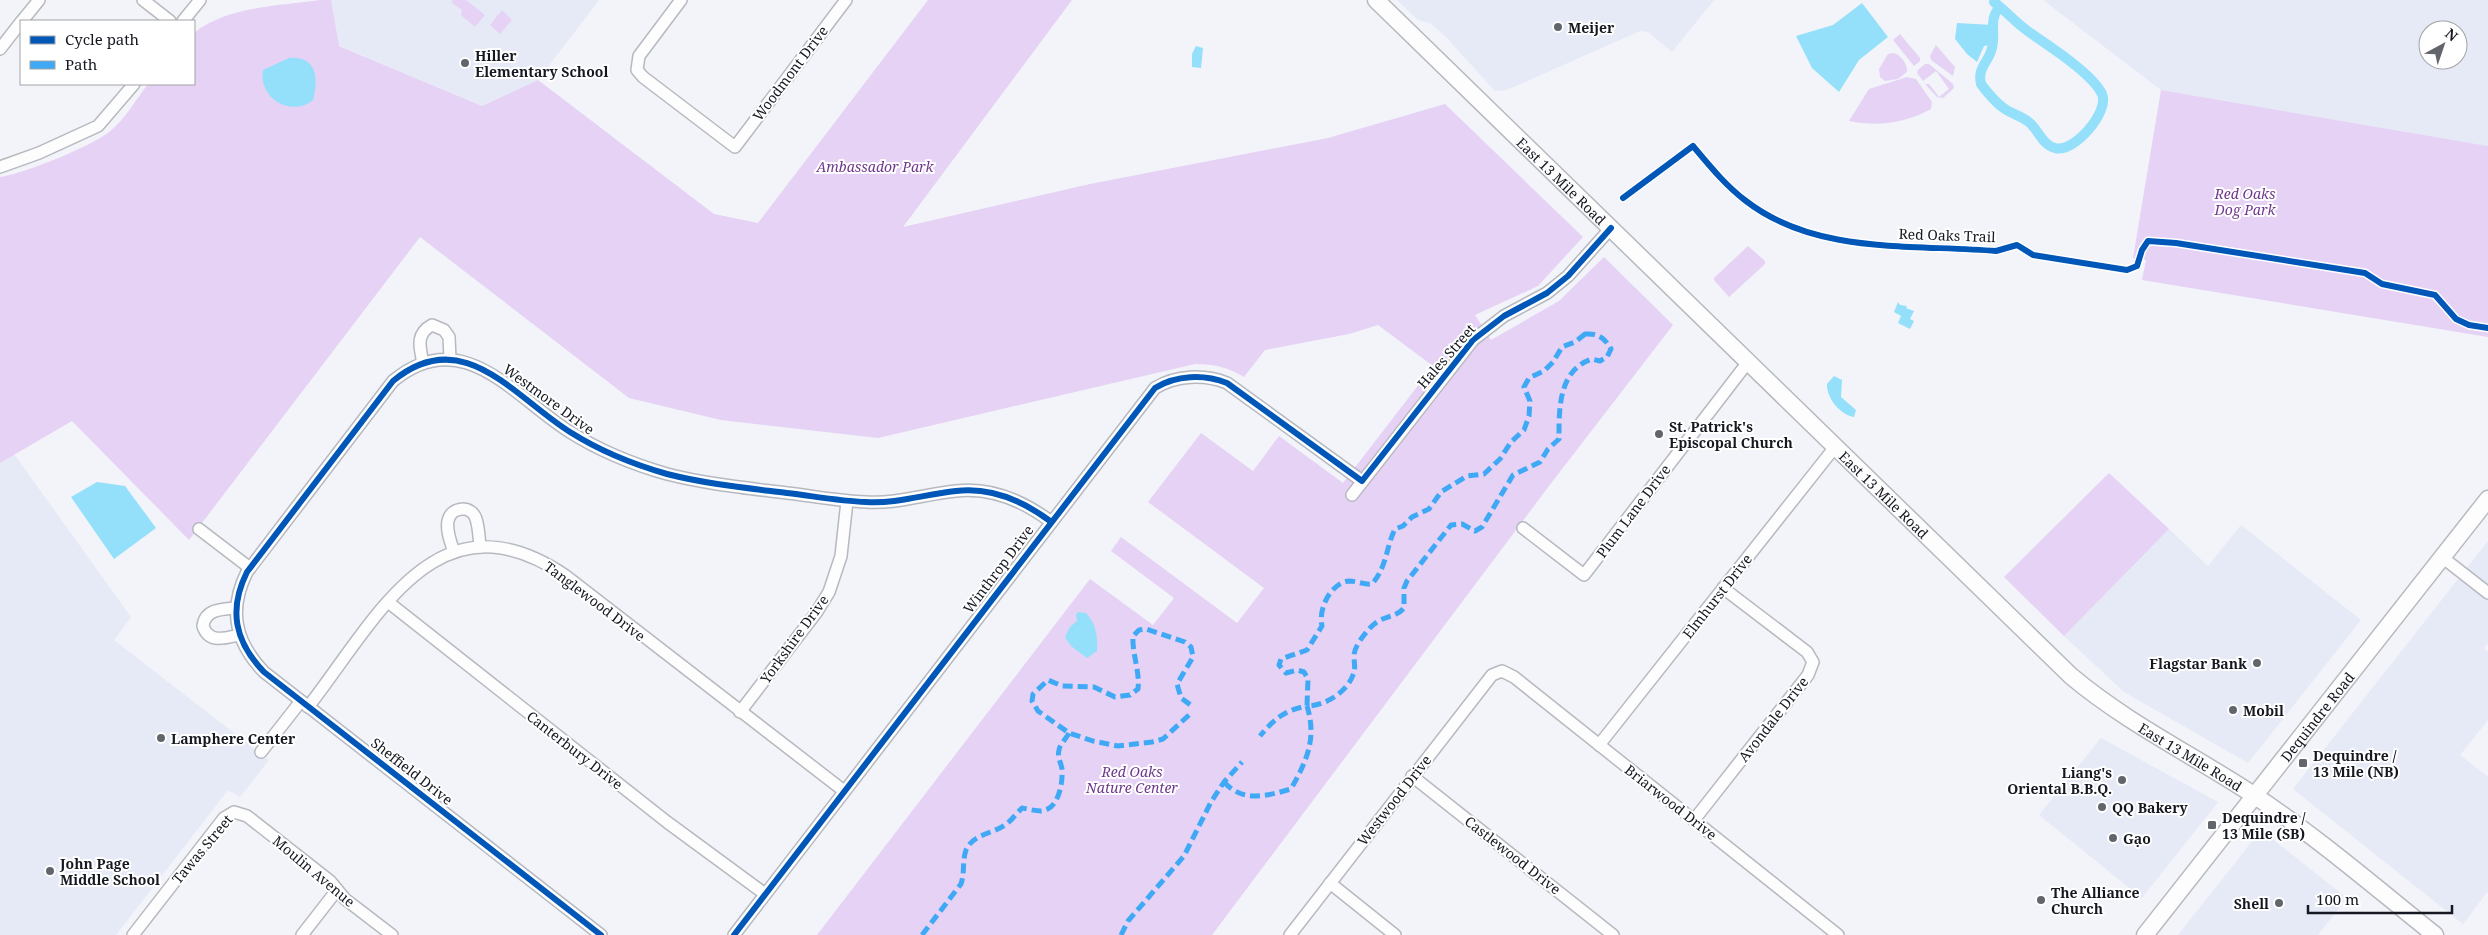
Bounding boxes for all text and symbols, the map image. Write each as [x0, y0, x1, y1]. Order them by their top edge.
place label: Meijer [1568, 18, 1615, 37]
legend [20, 20, 195, 85]
north arrow [2418, 20, 2468, 70]
marker: Meijer [1552, 21, 1564, 33]
street label: Woodmont Drive [748, 22, 832, 124]
text: N [2441, 24, 2462, 45]
text: Cycle path [65, 29, 140, 49]
place label: Hiller Elementary School [475, 46, 608, 81]
text: Path [65, 54, 98, 74]
marker: Hiller Elementary School [459, 57, 471, 69]
street label: East 13 Mile Road [1513, 133, 1611, 229]
park label: Ambassador Park [815, 157, 935, 176]
park label: Red Oaks Dog Park [2214, 184, 2276, 219]
street label: Red Oaks Trail [1898, 224, 1996, 246]
street label: Hales Street [1413, 320, 1479, 392]
street label: Westmore Drive [500, 359, 598, 439]
place label: St. Patrick's Episcopal Church [1669, 417, 1793, 452]
marker: St. Patrick's Episcopal Church [1653, 428, 1665, 440]
street label: East 13 Mile Road [1835, 446, 1933, 542]
street label: Plum Lane Drive [1592, 460, 1674, 562]
street label: Winthrop Drive [959, 521, 1037, 617]
street label: Elmhurst Drive [1678, 550, 1756, 642]
street label: Tanglewood Drive [541, 557, 649, 645]
street label: Yorkshire Drive [755, 591, 833, 688]
place label: Flagstar Bank [2149, 654, 2247, 673]
marker: Flagstar Bank [2251, 657, 2263, 669]
street label: Dequindre Road [2276, 668, 2358, 765]
street label: Avondale Drive [1734, 673, 1812, 765]
place label: Mobil [2243, 701, 2284, 720]
marker: Mobil [2227, 704, 2239, 716]
street label: Canterbury Drive [523, 706, 627, 794]
street label: East 13 Mile Road [2136, 718, 2246, 795]
place label: Lamphere Center [171, 729, 296, 748]
marker: Lamphere Center [155, 732, 167, 744]
street label: Sheffield Drive [367, 733, 457, 809]
place label: Dequindre / 13 Mile (NB) [2313, 746, 2399, 781]
street label: Westwood Drive [1353, 751, 1435, 849]
marker: Dequindre / 13 Mile (NB) [2297, 757, 2309, 769]
street label: Briarwood Drive [1621, 760, 1721, 844]
park label: Red Oaks Nature Center [1085, 762, 1178, 797]
place label: Liang's Oriental B.B.Q. [2007, 763, 2112, 798]
marker: Liang's Oriental B.B.Q. [2116, 774, 2128, 786]
place label: QQ Bakery [2112, 798, 2188, 817]
marker: QQ Bakery [2096, 801, 2108, 813]
place label: Dequindre / 13 Mile (SB) [2222, 808, 2306, 843]
street label: Tawas Street [167, 810, 237, 888]
street label: Castlewood Drive [1461, 812, 1565, 898]
marker: Dequindre / 13 Mile (SB) [2206, 819, 2218, 831]
place label: Gạo [2123, 829, 2151, 848]
street label: Moulin Avenue [269, 831, 359, 911]
marker: Gạo [2107, 832, 2119, 844]
place label: John Page Middle School [59, 854, 160, 889]
marker: John Page Middle School [44, 865, 56, 877]
scale bar [2308, 882, 2452, 914]
place label: The Alliance Church [2051, 883, 2140, 918]
text: 100 m [2316, 889, 2359, 909]
marker: The Alliance Church [2035, 894, 2047, 906]
place label: Shell [2234, 894, 2269, 913]
marker: Shell [2273, 897, 2285, 909]

